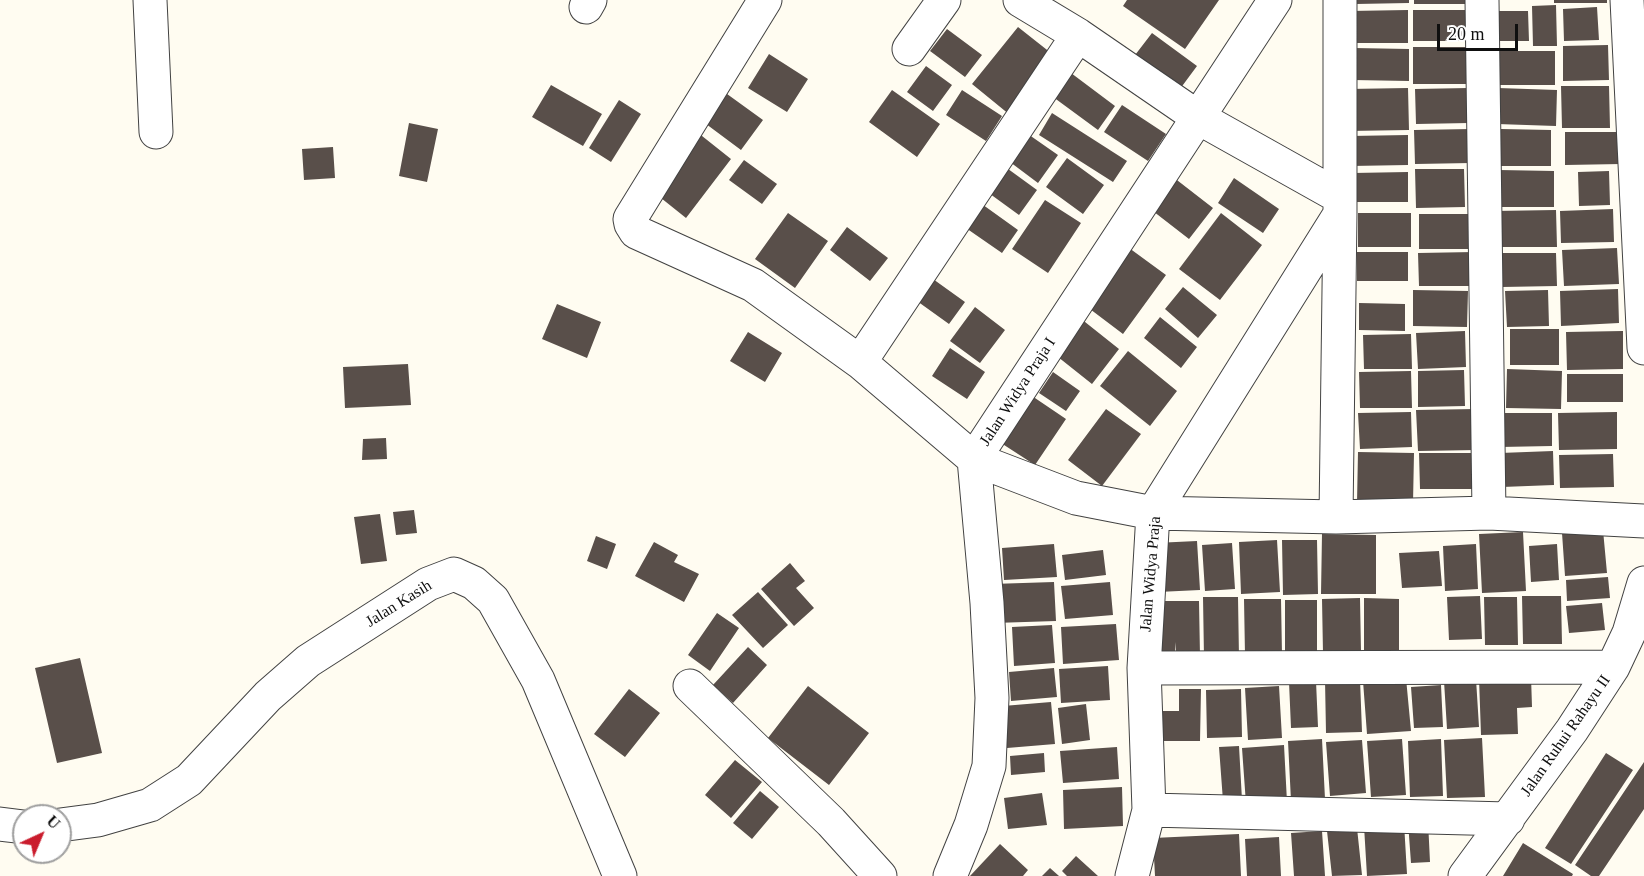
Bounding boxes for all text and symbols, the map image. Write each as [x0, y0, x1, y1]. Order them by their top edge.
scale bar [1440, 12, 1521, 50]
text: 20 m [1448, 24, 1485, 44]
street label: Jalan Widya Praja I [976, 334, 1060, 450]
street label: Jalan Widya Praja [1136, 516, 1166, 632]
street label: Jalan Kasih [362, 576, 436, 632]
street label: Jalan Ruhui Rahayu II [1517, 672, 1615, 800]
north arrow [12, 804, 72, 864]
text: U [43, 812, 64, 832]

